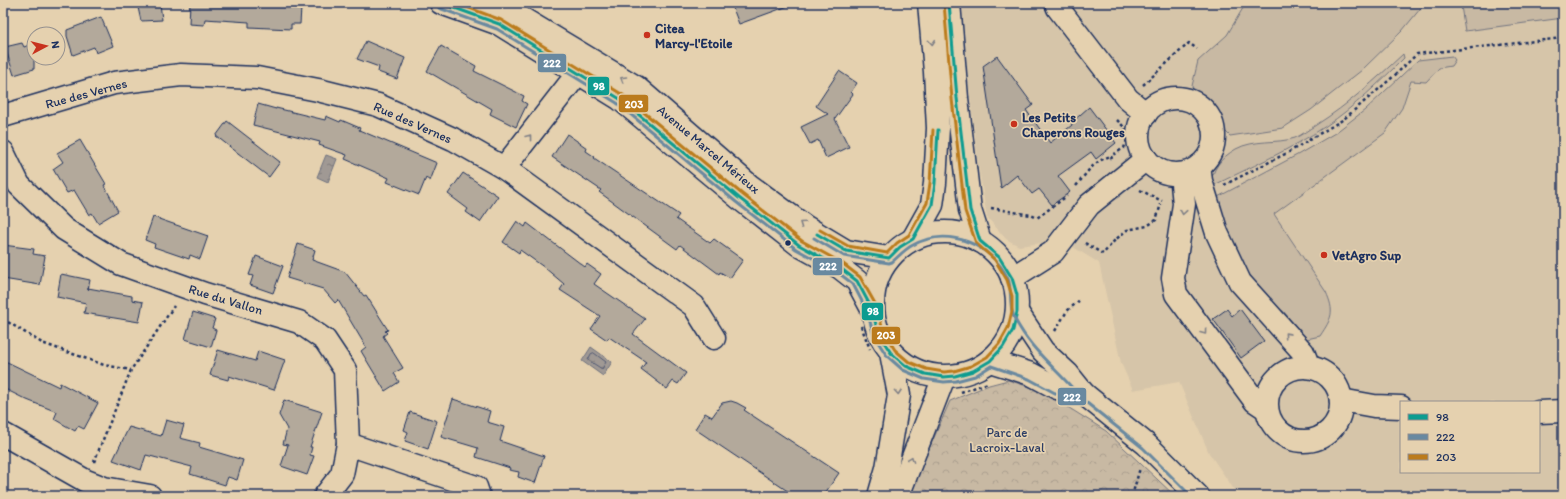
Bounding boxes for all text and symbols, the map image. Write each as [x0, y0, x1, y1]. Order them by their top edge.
place label: Citea Marcy-l'Etoile [655, 21, 733, 52]
north arrow [26, 26, 66, 66]
marker: Citea Marcy-l'Etoile [642, 30, 652, 40]
one-way arrow [928, 39, 937, 45]
text: N [49, 40, 62, 49]
line badge: 222 [537, 53, 567, 73]
text: 222 [543, 57, 561, 70]
street label: Rue des Vernes [44, 75, 129, 112]
line badge: 98 [587, 76, 610, 96]
one-way arrow [620, 77, 627, 84]
text: 98 [593, 80, 605, 93]
line badge: 203 [618, 94, 649, 113]
text: 203 [625, 98, 643, 111]
street label: Rue des Vernes [371, 99, 454, 146]
street label: Avenue Marcel Mérieux [654, 102, 763, 197]
place label: Les Petits Chaperons Rouges [1022, 110, 1125, 141]
marker: Les Petits Chaperons Rouges [1009, 119, 1019, 129]
one-way arrow [524, 135, 531, 142]
one-way arrow [1179, 209, 1188, 215]
one-way arrow [800, 222, 807, 229]
unlabelled marker [783, 238, 793, 248]
place label: VetAgro Sup [1332, 248, 1401, 264]
marker: VetAgro Sup [1319, 250, 1329, 260]
line badge: 222 [812, 257, 843, 276]
text: 222 [819, 260, 837, 273]
street label: Rue du Vallon [187, 281, 265, 318]
line badge: 98 [861, 302, 884, 321]
text: 98 [867, 305, 879, 318]
line badge: 203 [871, 326, 901, 345]
one-way arrow [1199, 327, 1206, 334]
text: 203 [877, 329, 895, 342]
one-way arrow [1285, 333, 1292, 340]
line badge: 222 [1057, 387, 1087, 406]
one-way arrow [893, 389, 902, 395]
text: 222 [1063, 391, 1081, 404]
legend [1400, 401, 1540, 473]
text: 98 [1436, 410, 1449, 424]
park label: Parc de Lacroix-Laval [969, 425, 1045, 455]
text: 222 [1436, 430, 1456, 444]
text: 203 [1436, 450, 1457, 464]
one-way arrow [906, 456, 914, 463]

